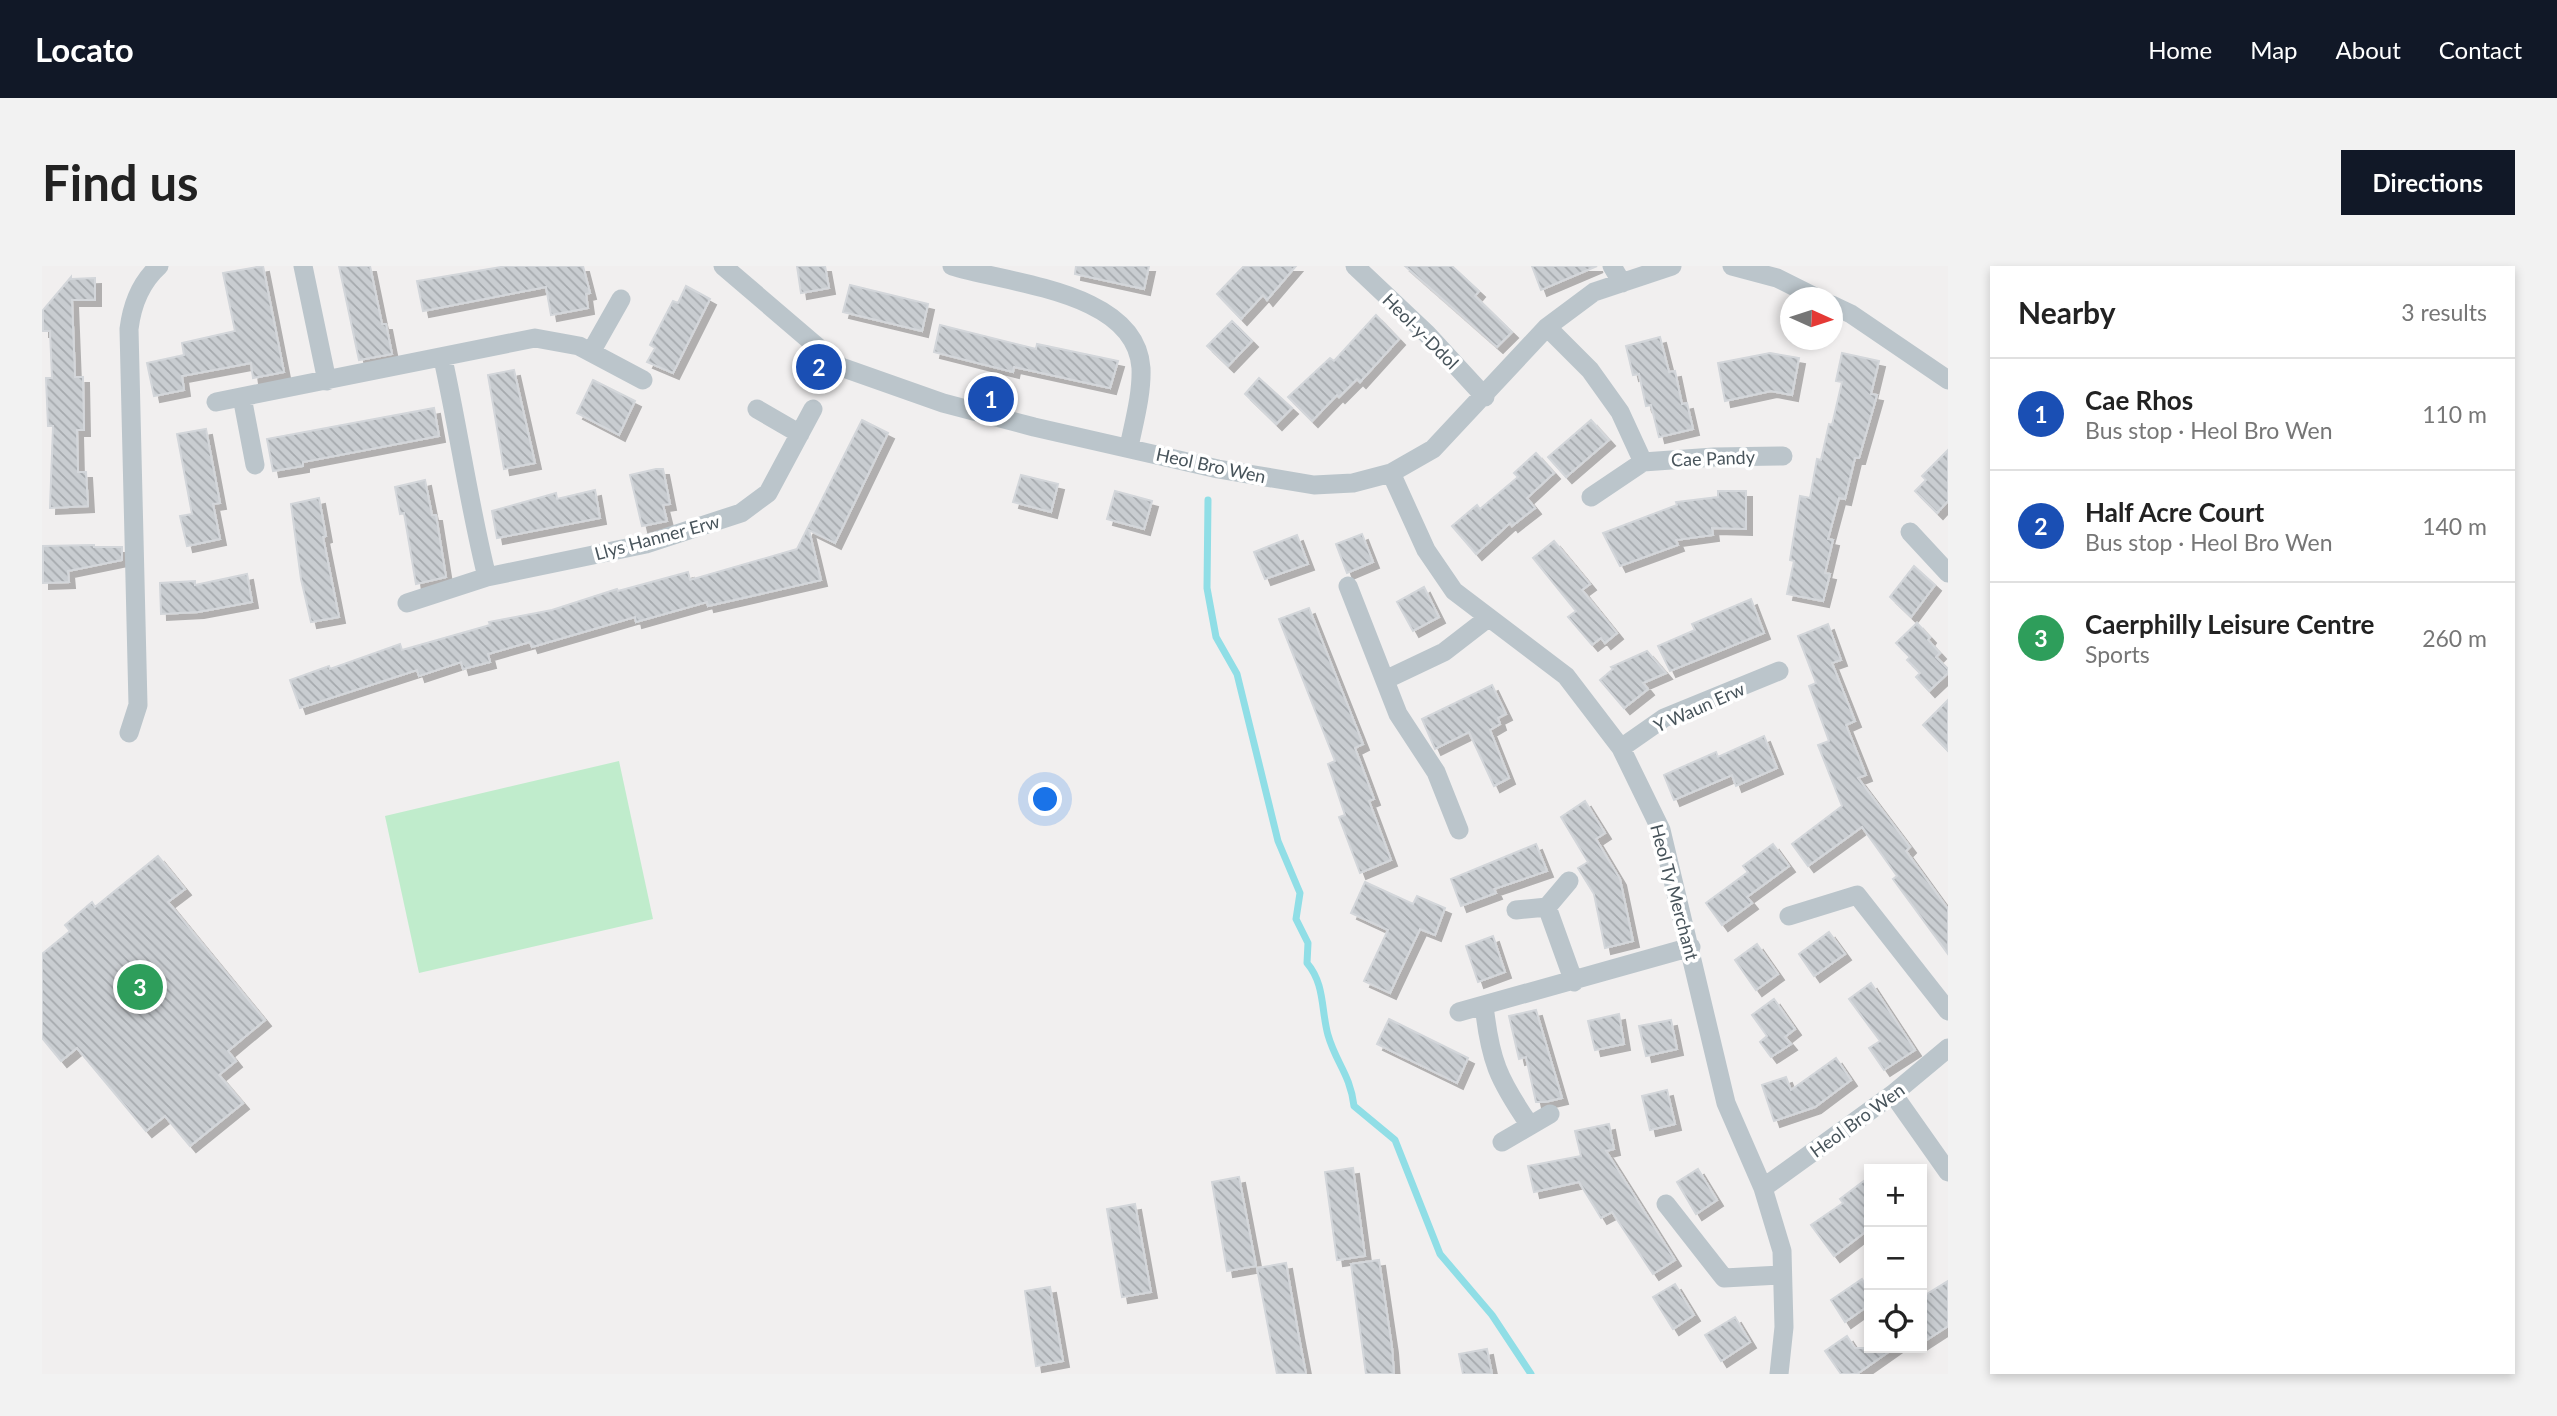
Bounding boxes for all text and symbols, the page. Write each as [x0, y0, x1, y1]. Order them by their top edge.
text: Locato [35, 29, 134, 69]
text: Home [2148, 35, 2212, 64]
text: Map [2250, 35, 2298, 64]
text: About [2336, 35, 2401, 64]
text: Contact [2439, 35, 2522, 64]
button: Directions [2341, 150, 2515, 215]
text: Find us [42, 153, 199, 211]
north arrow [1780, 287, 1843, 350]
street label: Heol-y-Ddol [1379, 289, 1463, 373]
text: Nearby [2018, 294, 2116, 330]
text: 3 results [2401, 298, 2487, 326]
pin: 2 [796, 341, 842, 393]
pin: 1 [968, 373, 1014, 425]
text: Cae Rhos [2085, 384, 2193, 416]
text: 1 [2034, 400, 2048, 428]
text: 110 m [2422, 400, 2487, 428]
text: Bus stop · Heol Bro Wen [2085, 416, 2332, 444]
street label: Heol Bro Wen [1154, 443, 1268, 487]
street label: Cae Pandy [1671, 446, 1756, 470]
text: Half Acre Court [2085, 496, 2264, 528]
street label: Llys Hanner Erw [592, 510, 722, 564]
text: 2 [2034, 512, 2048, 540]
text: 140 m [2422, 512, 2487, 540]
text: Bus stop · Heol Bro Wen [2085, 528, 2332, 556]
text: Caerphilly Leisure Centre [2085, 608, 2374, 640]
text: 3 [2034, 624, 2048, 652]
text: 260 m [2422, 624, 2487, 652]
text: Sports [2085, 640, 2150, 668]
street label: Y Waun Erw [1650, 677, 1748, 737]
your location [1028, 782, 1062, 816]
street label: Heol Ty Merchant [1646, 821, 1704, 963]
pin: 3 [117, 961, 163, 1013]
street label: Heol Bro Wen [1805, 1078, 1909, 1162]
map controls [1864, 1164, 1927, 1353]
button: + [1864, 1164, 1927, 1227]
button: − [1864, 1227, 1927, 1290]
button: locate [1864, 1290, 1927, 1353]

